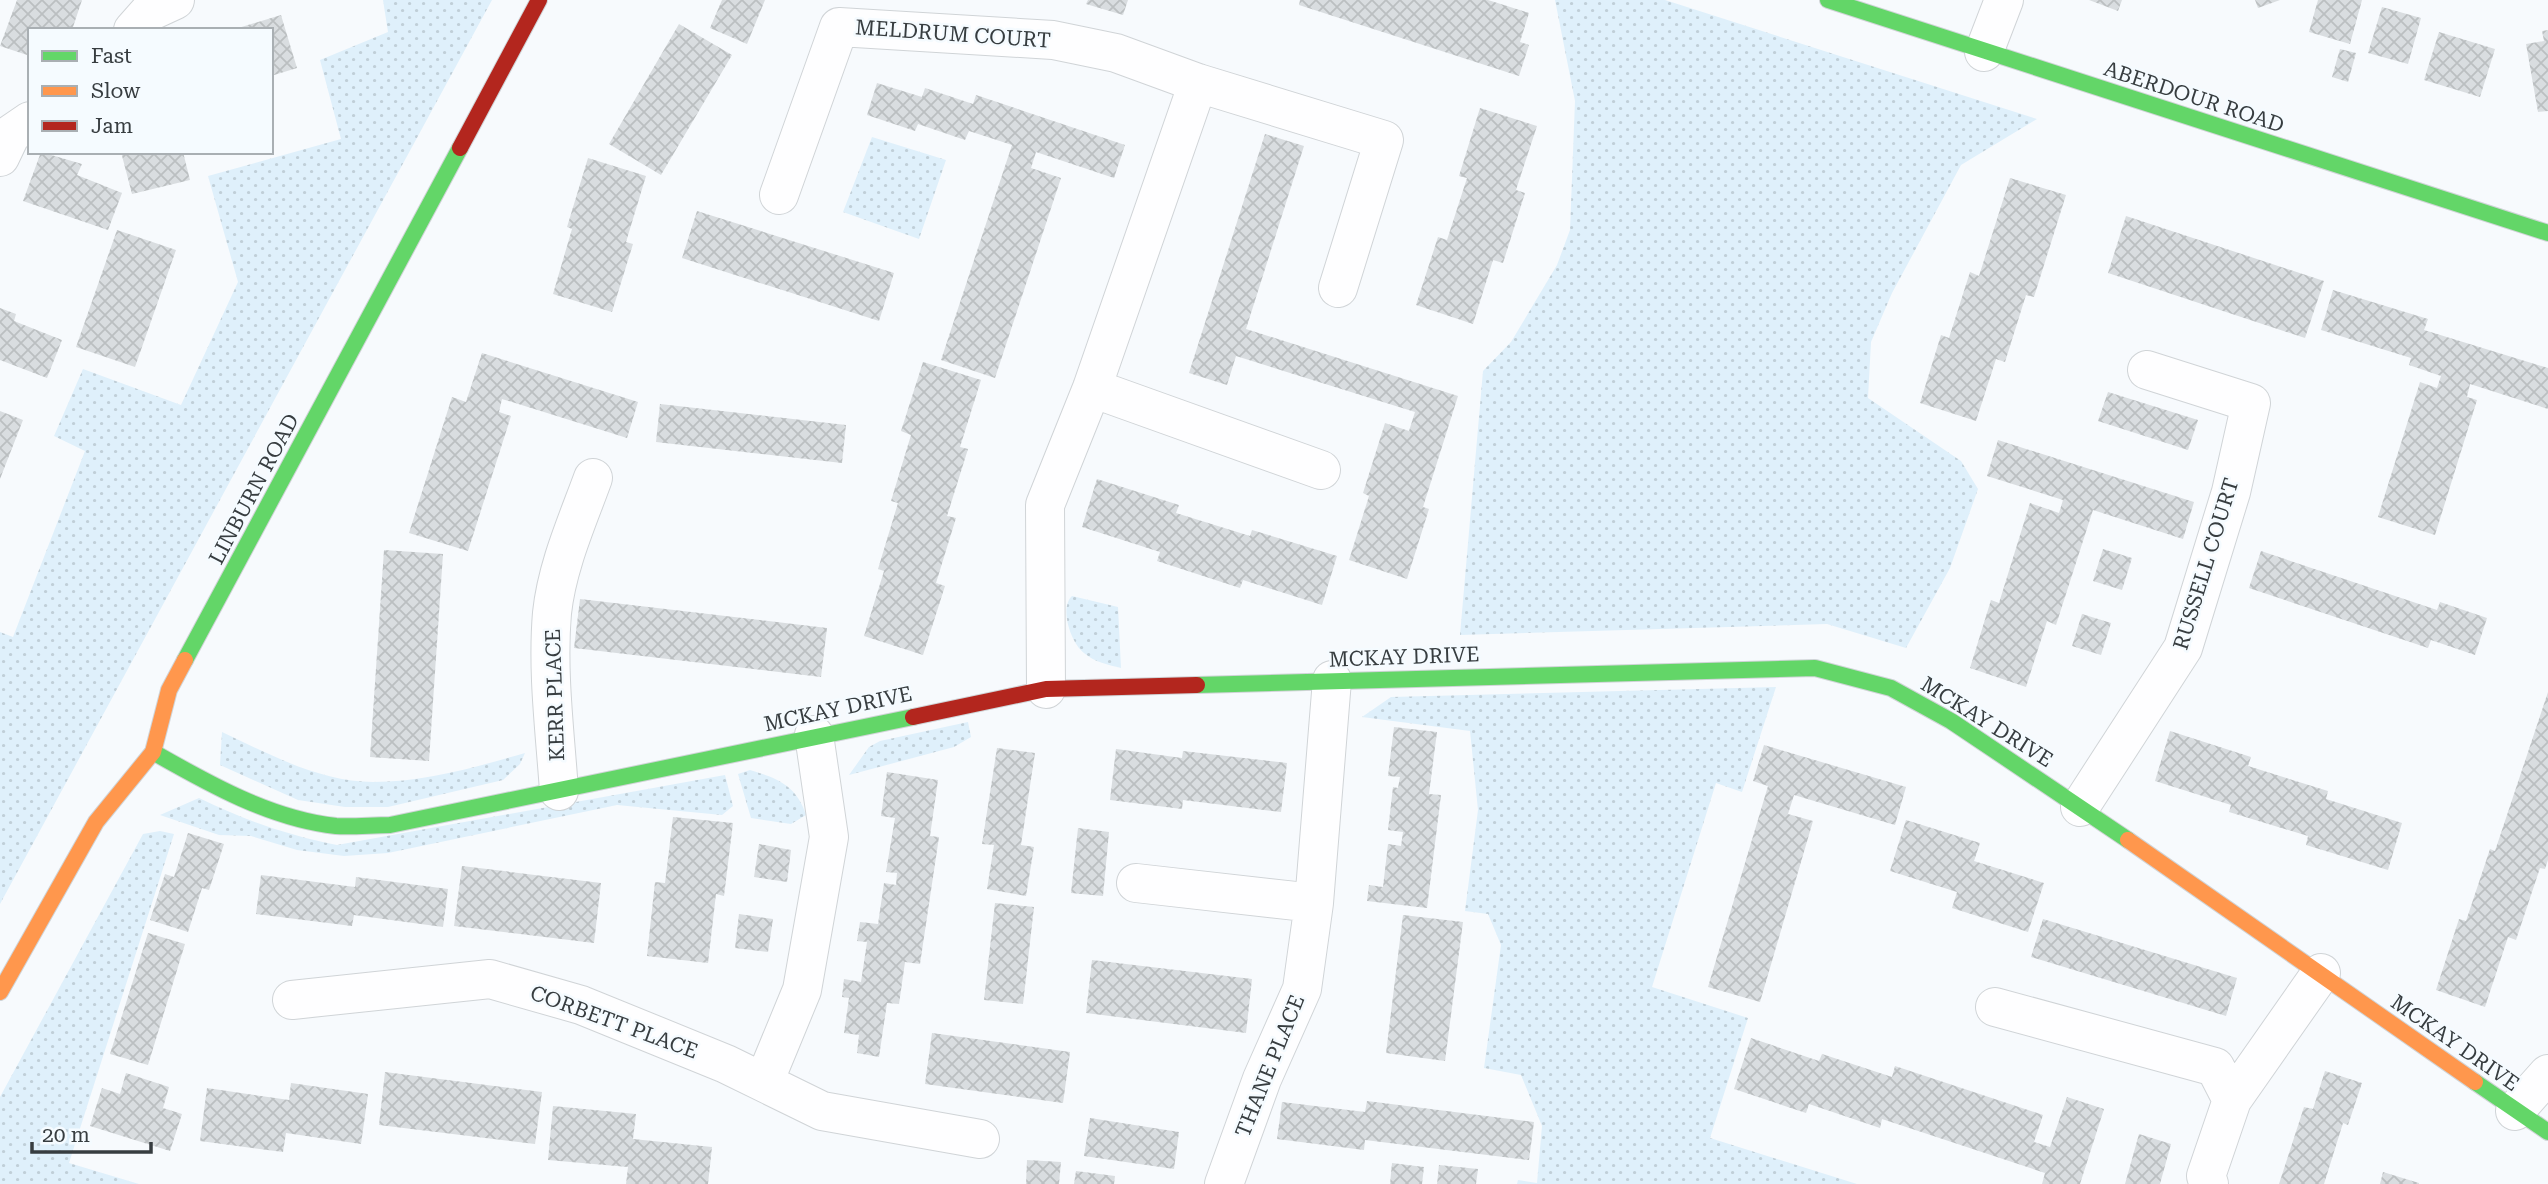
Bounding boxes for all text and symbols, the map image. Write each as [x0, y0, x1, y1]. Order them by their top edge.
street label: MELDRUM COURT [854, 15, 1052, 53]
legend [28, 28, 273, 154]
text: Fast [91, 44, 132, 68]
street label: ABERDOUR ROAD [2101, 57, 2287, 137]
text: Slow [91, 79, 141, 103]
text: Jam [91, 114, 133, 138]
street label: LINBURN ROAD [204, 410, 304, 568]
street label: RUSSELL COURT [2168, 475, 2244, 653]
street label: KERR PLACE [541, 628, 569, 762]
street label: MCKAY DRIVE [1328, 642, 1480, 672]
street label: MCKAY DRIVE [1917, 672, 2057, 772]
street label: MCKAY DRIVE [762, 682, 914, 736]
street label: CORBETT PLACE [527, 981, 701, 1063]
street label: MCKAY DRIVE [2386, 990, 2524, 1096]
street label: THANE PLACE [1231, 991, 1309, 1141]
scale bar [32, 1110, 150, 1154]
text: 20 m [42, 1123, 90, 1147]

